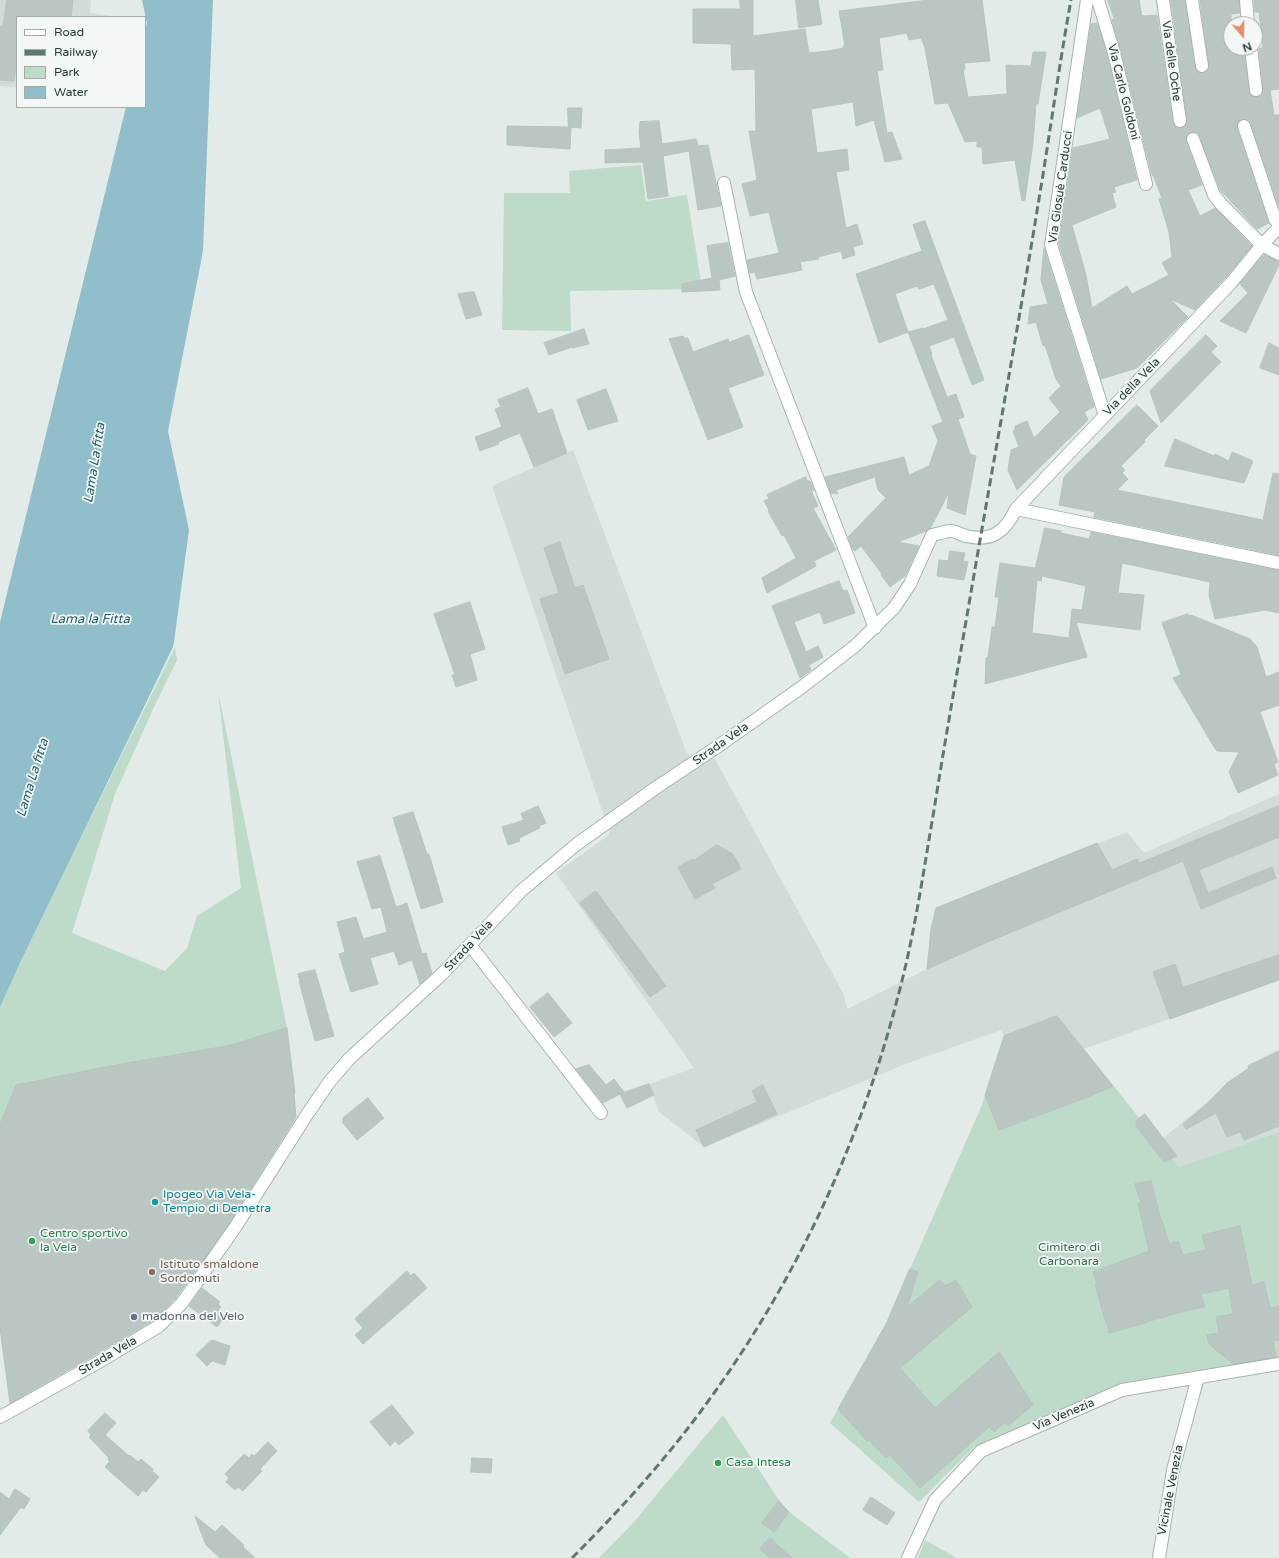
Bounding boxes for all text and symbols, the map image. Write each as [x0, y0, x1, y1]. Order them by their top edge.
legend [16, 16, 146, 108]
north arrow [1223, 16, 1263, 56]
street label: Via delle Oche [1158, 20, 1184, 102]
text: Road [54, 25, 84, 39]
text: N [1241, 39, 1253, 54]
street label: Via Carlo Goldoni [1104, 42, 1142, 142]
text: Railway [54, 45, 98, 59]
text: Park [54, 65, 80, 79]
text: Water [54, 85, 88, 99]
street label: Via Giosuè Carducci [1046, 130, 1076, 244]
street label: Via della Vela [1101, 355, 1163, 419]
water label: Lama La fitta [81, 422, 109, 504]
water label: Lama la Fitta [50, 612, 130, 628]
street label: Strada Vela [690, 720, 752, 768]
water label: Lama La fitta [14, 737, 52, 819]
street label: Strada Vela [442, 917, 496, 975]
place label: Ipogeo Via Vela- Tempio di Demetra [163, 1188, 271, 1216]
marker: Ipogeo Via Vela- Tempio di Demetra [150, 1197, 160, 1207]
place label: Centro sportivo la Vela [40, 1227, 128, 1255]
marker: Centro sportivo la Vela [27, 1236, 37, 1246]
park label: Cimitero di Carbonara [1038, 1241, 1100, 1269]
place label: Istituto smaldone Sordomuti [160, 1258, 259, 1286]
marker: Istituto smaldone Sordomuti [147, 1267, 157, 1277]
place label: madonna del Velo [142, 1310, 244, 1324]
marker: madonna del Velo [129, 1312, 139, 1322]
street label: Strada Vela [76, 1334, 140, 1378]
street label: Via Venezia [1031, 1396, 1097, 1434]
street label: Vicinale Venezia [1155, 1444, 1187, 1536]
place label: Casa Intesa [726, 1456, 791, 1470]
marker: Casa Intesa [713, 1458, 723, 1468]

